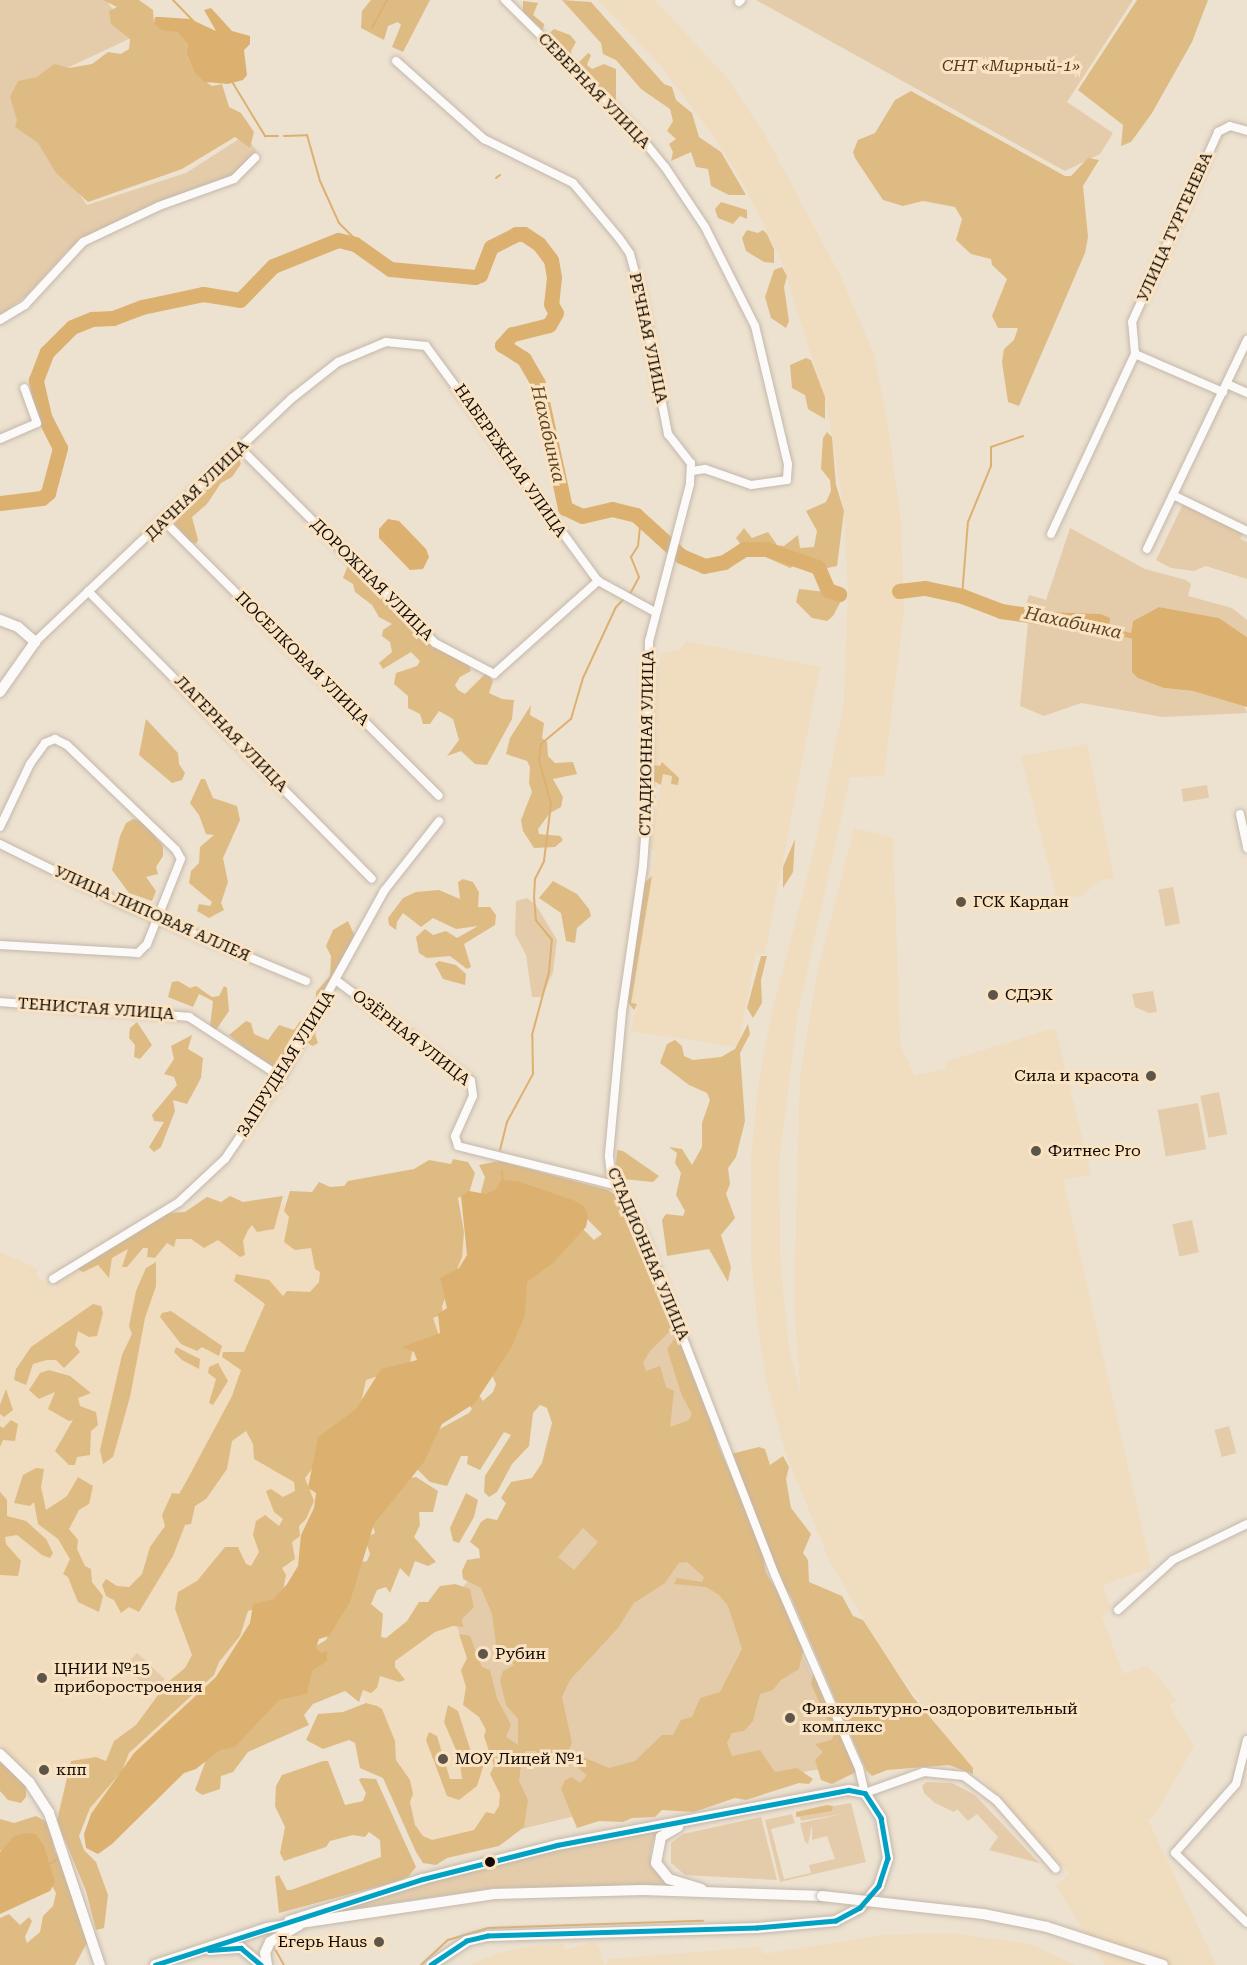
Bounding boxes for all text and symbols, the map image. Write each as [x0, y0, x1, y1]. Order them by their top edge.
street label: СЕВЕРНАЯ УЛИЦА [534, 29, 654, 153]
park label: СНТ «Мирный-1» [942, 56, 1080, 76]
street label: УЛИЦА ТУРГЕНЕВА [1133, 149, 1217, 305]
street label: РЕЧНАЯ УЛИЦА [625, 271, 671, 405]
street label: НАБЕРЕЖНАЯ УЛИЦА [450, 381, 570, 541]
water label: Нахабинка [526, 383, 570, 485]
street label: ДАЧНАЯ УЛИЦА [141, 436, 253, 544]
street label: ДОРОЖНАЯ УЛИЦА [307, 515, 437, 645]
street label: ПОСЕЛКОВАЯ УЛИЦА [231, 588, 373, 730]
water label: Нахабинка [1022, 602, 1124, 644]
street label: СТАДИОННАЯ УЛИЦА [636, 650, 658, 836]
street label: ЛАГЕРНАЯ УЛИЦА [171, 672, 291, 796]
street label: УЛИЦА ЛИПОВАЯ АЛЛЕЯ [51, 862, 253, 966]
place label: ГСК Кардан [973, 892, 1069, 912]
marker: ГСК Кардан [954, 895, 968, 909]
place label: СДЭК [1005, 985, 1053, 1005]
street label: ОЗЁРНАЯ УЛИЦА [348, 986, 474, 1090]
street label: ЗАПРУДНАЯ УЛИЦА [233, 987, 339, 1141]
marker: СДЭК [986, 988, 1000, 1002]
street label: ТЕНИСТАЯ УЛИЦА [17, 994, 175, 1024]
place label: Сила и красота [1014, 1066, 1139, 1086]
marker: Сила и красота [1144, 1069, 1158, 1083]
place label: Фитнес Pro [1048, 1141, 1141, 1161]
marker: Фитнес Pro [1029, 1144, 1043, 1158]
street label: СТАДИОННАЯ УЛИЦА [603, 1165, 693, 1343]
place label: Рубин [495, 1644, 546, 1664]
marker: Рубин [476, 1647, 490, 1661]
place label: ЦНИИ №15 приборостроения [54, 1659, 203, 1697]
marker: ЦНИИ №15 приборостроения [35, 1671, 49, 1685]
place label: Физкультурно-оздоровительный комплекс [802, 1699, 1078, 1737]
marker: Физкультурно-оздоровительный комплекс [783, 1711, 797, 1725]
place label: МОУ Лицей №1 [455, 1749, 584, 1769]
marker: МОУ Лицей №1 [436, 1752, 450, 1766]
place label: кпп [56, 1760, 87, 1780]
marker: кпп [37, 1763, 51, 1777]
unlabelled marker [484, 1856, 496, 1868]
place label: Егерь Haus [278, 1932, 367, 1952]
marker: Егерь Haus [372, 1935, 386, 1949]

